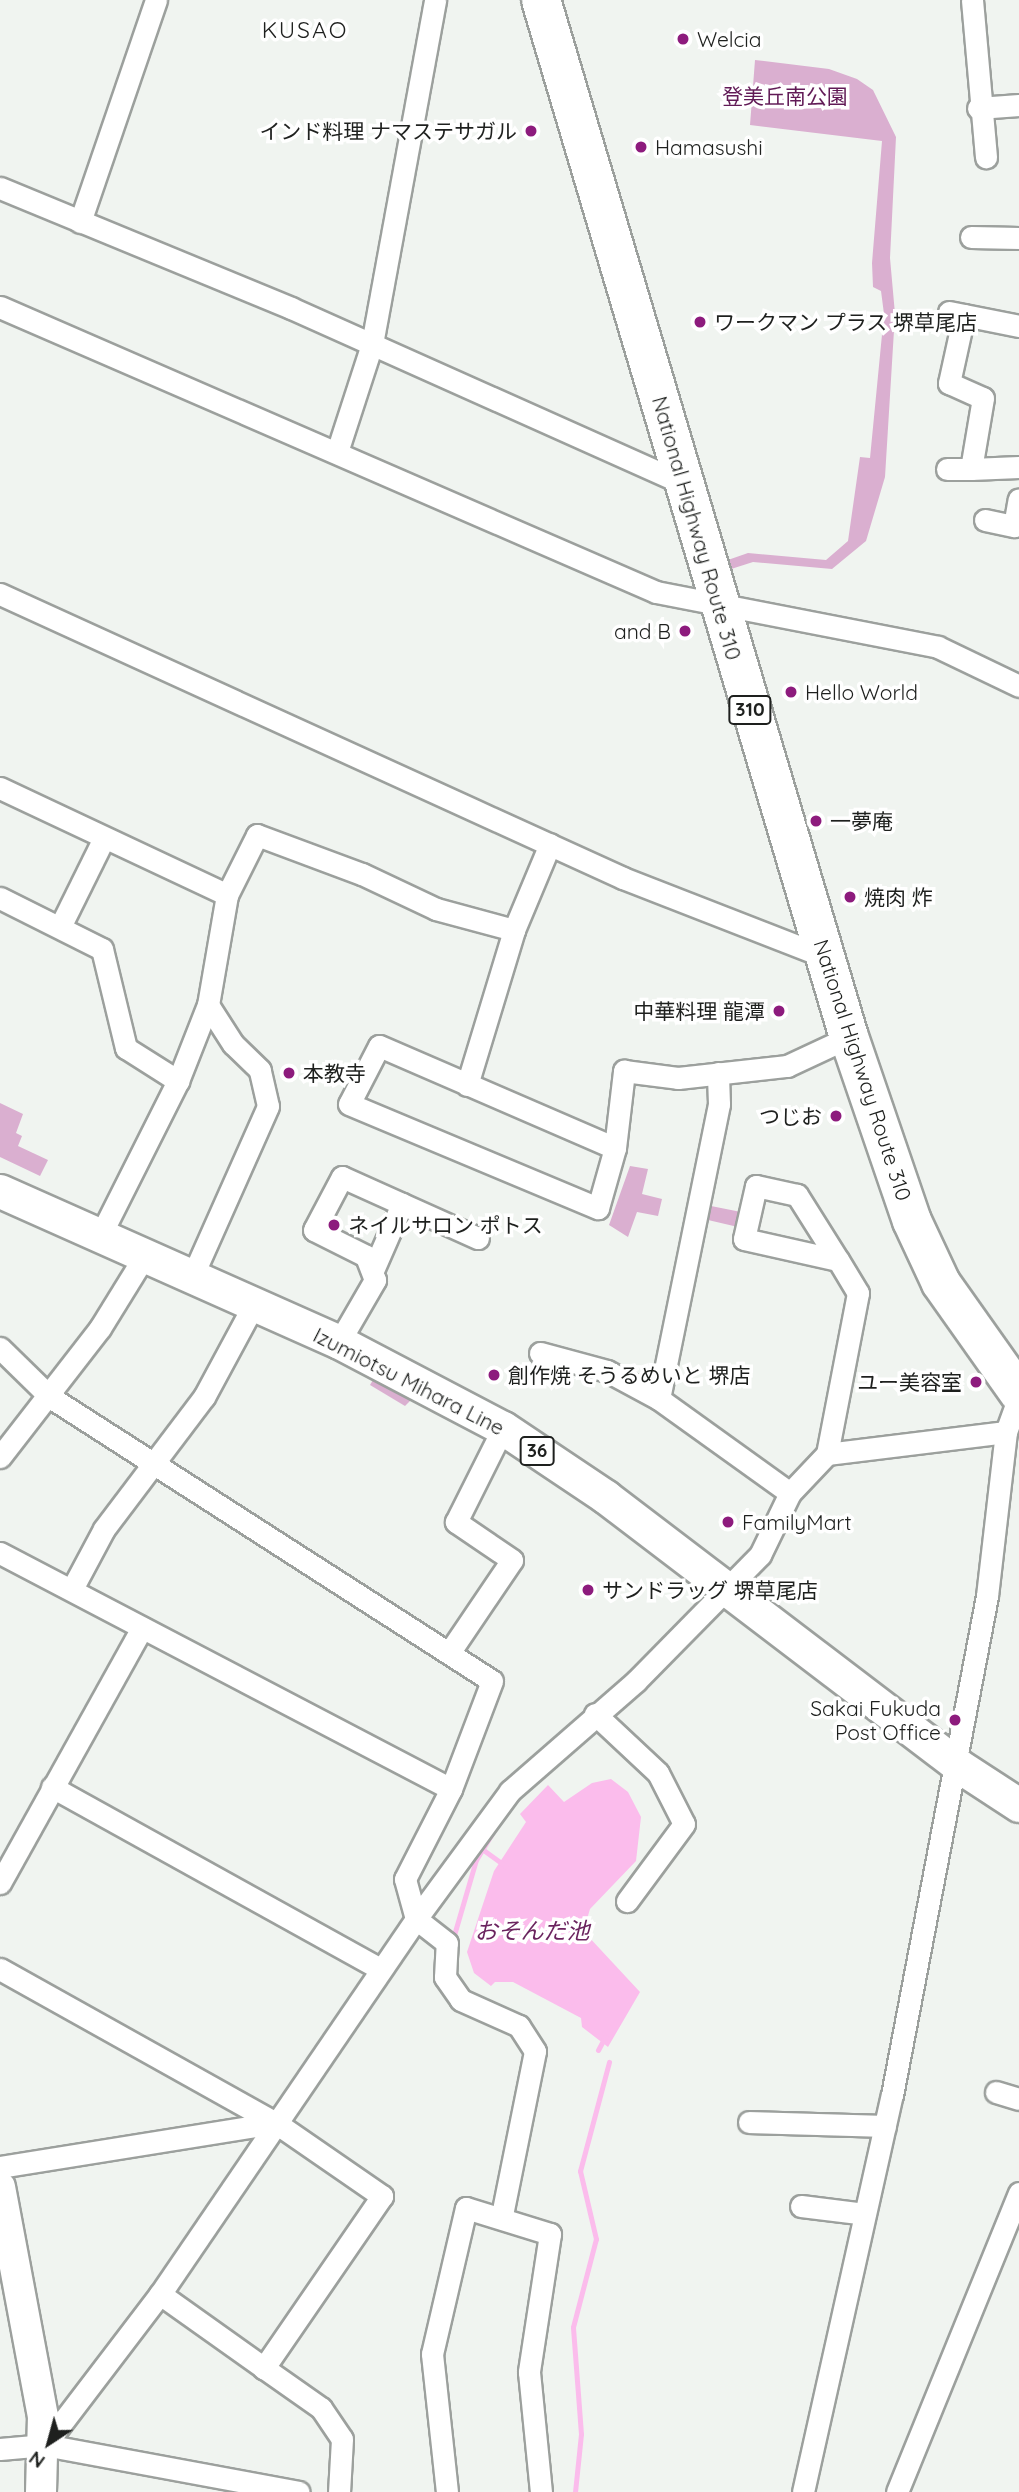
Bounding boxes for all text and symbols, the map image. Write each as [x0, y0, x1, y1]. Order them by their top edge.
district label: KUSAO [262, 16, 348, 44]
place label: Welcia [697, 26, 762, 52]
marker: Welcia [675, 31, 691, 47]
park label: 登美丘南公園 [722, 83, 848, 109]
place label: インド料理 ナマステサガル [259, 118, 517, 144]
marker: インド料理 ナマステサガル [523, 123, 539, 139]
place label: Hamasushi [655, 134, 763, 160]
marker: Hamasushi [633, 139, 649, 155]
place label: ワークマン プラス 堺草尾店 [714, 309, 977, 335]
marker: ワークマン プラス 堺草尾店 [692, 314, 708, 330]
street label: National Highway Route 310 [647, 393, 747, 663]
place label: and B [614, 618, 671, 644]
marker: and B [677, 623, 693, 639]
place label: Hello World [805, 679, 918, 705]
marker: Hello World [783, 684, 799, 700]
road number: 310 [727, 694, 773, 726]
place label: 一夢庵 [830, 808, 893, 834]
marker: 一夢庵 [808, 813, 824, 829]
place label: 焼肉 炸 [864, 884, 933, 910]
marker: 焼肉 炸 [842, 889, 858, 905]
street label: National Highway Route 310 [809, 936, 917, 1204]
place label: 中華料理 龍潭 [633, 998, 765, 1024]
marker: 中華料理 龍潭 [771, 1003, 787, 1019]
place label: 本教寺 [303, 1060, 366, 1086]
marker: 本教寺 [281, 1065, 297, 1081]
place label: つじお [759, 1103, 822, 1129]
marker: つじお [828, 1108, 844, 1124]
place label: ネイルサロン ポトス [348, 1212, 543, 1238]
marker: ネイルサロン ポトス [326, 1217, 342, 1233]
street label: Izumiotsu Mihara Line [309, 1322, 509, 1440]
place label: 創作焼 そうるめいと 堺店 [508, 1362, 750, 1388]
marker: 創作焼 そうるめいと 堺店 [486, 1367, 502, 1383]
place label: ユー美容室 [857, 1369, 962, 1395]
marker: ユー美容室 [968, 1374, 984, 1390]
road number: 36 [520, 1436, 554, 1466]
place label: FamilyMart [742, 1509, 852, 1535]
marker: FamilyMart [720, 1514, 736, 1530]
place label: サンドラッグ 堺草尾店 [602, 1577, 818, 1603]
marker: サンドラッグ 堺草尾店 [580, 1582, 596, 1598]
place label: Sakai Fukuda Post Office [810, 1695, 941, 1745]
marker: Sakai Fukuda Post Office [947, 1712, 963, 1728]
water label: おそんだ池 [475, 1917, 589, 1945]
north arrow [14, 2408, 84, 2478]
text: N [24, 2446, 49, 2474]

